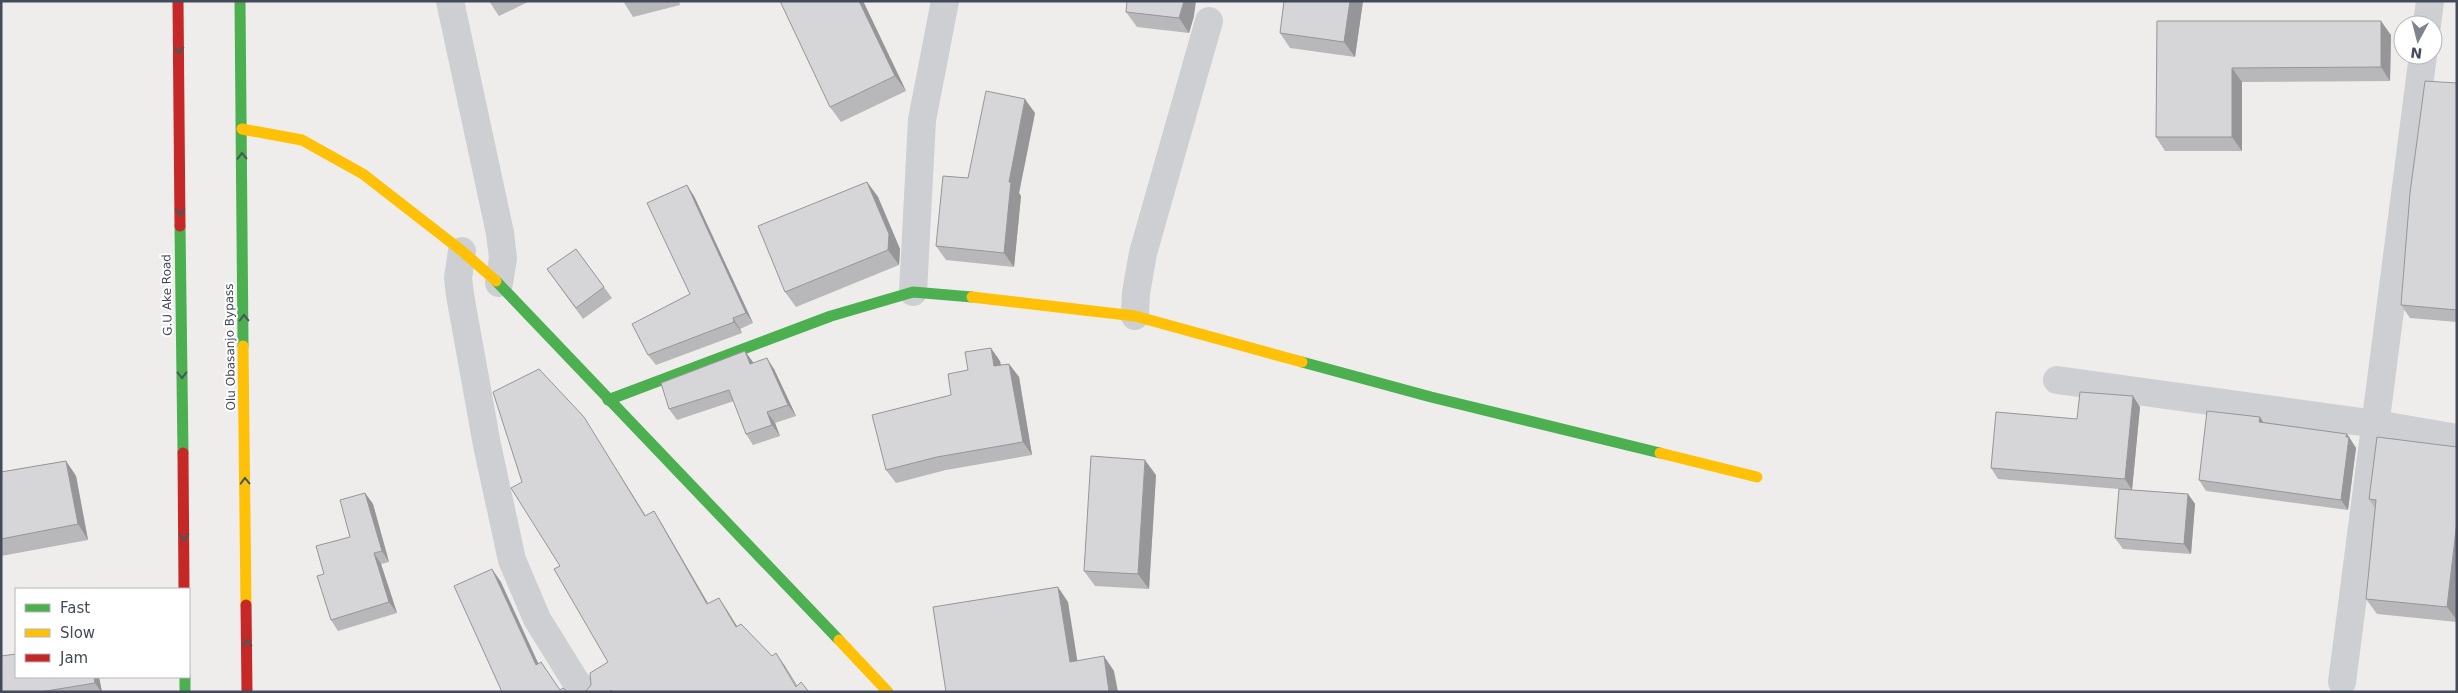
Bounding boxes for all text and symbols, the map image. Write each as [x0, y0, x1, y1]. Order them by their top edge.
north arrow [2393, 15, 2443, 65]
text: N [2410, 44, 2423, 62]
one-way arrow [173, 46, 184, 54]
one-way arrow [237, 151, 247, 159]
one-way arrow [175, 209, 185, 217]
street label: G.U Ake Road [159, 254, 175, 336]
street label: Olu Obasanjo Bypass [222, 283, 238, 411]
one-way arrow [238, 314, 249, 322]
one-way arrow [177, 372, 187, 379]
one-way arrow [240, 476, 250, 484]
one-way arrow [179, 534, 189, 542]
legend [15, 588, 190, 678]
text: Fast [60, 599, 90, 617]
text: Slow [60, 624, 95, 642]
one-way arrow [241, 639, 252, 647]
text: Jam [59, 649, 88, 667]

